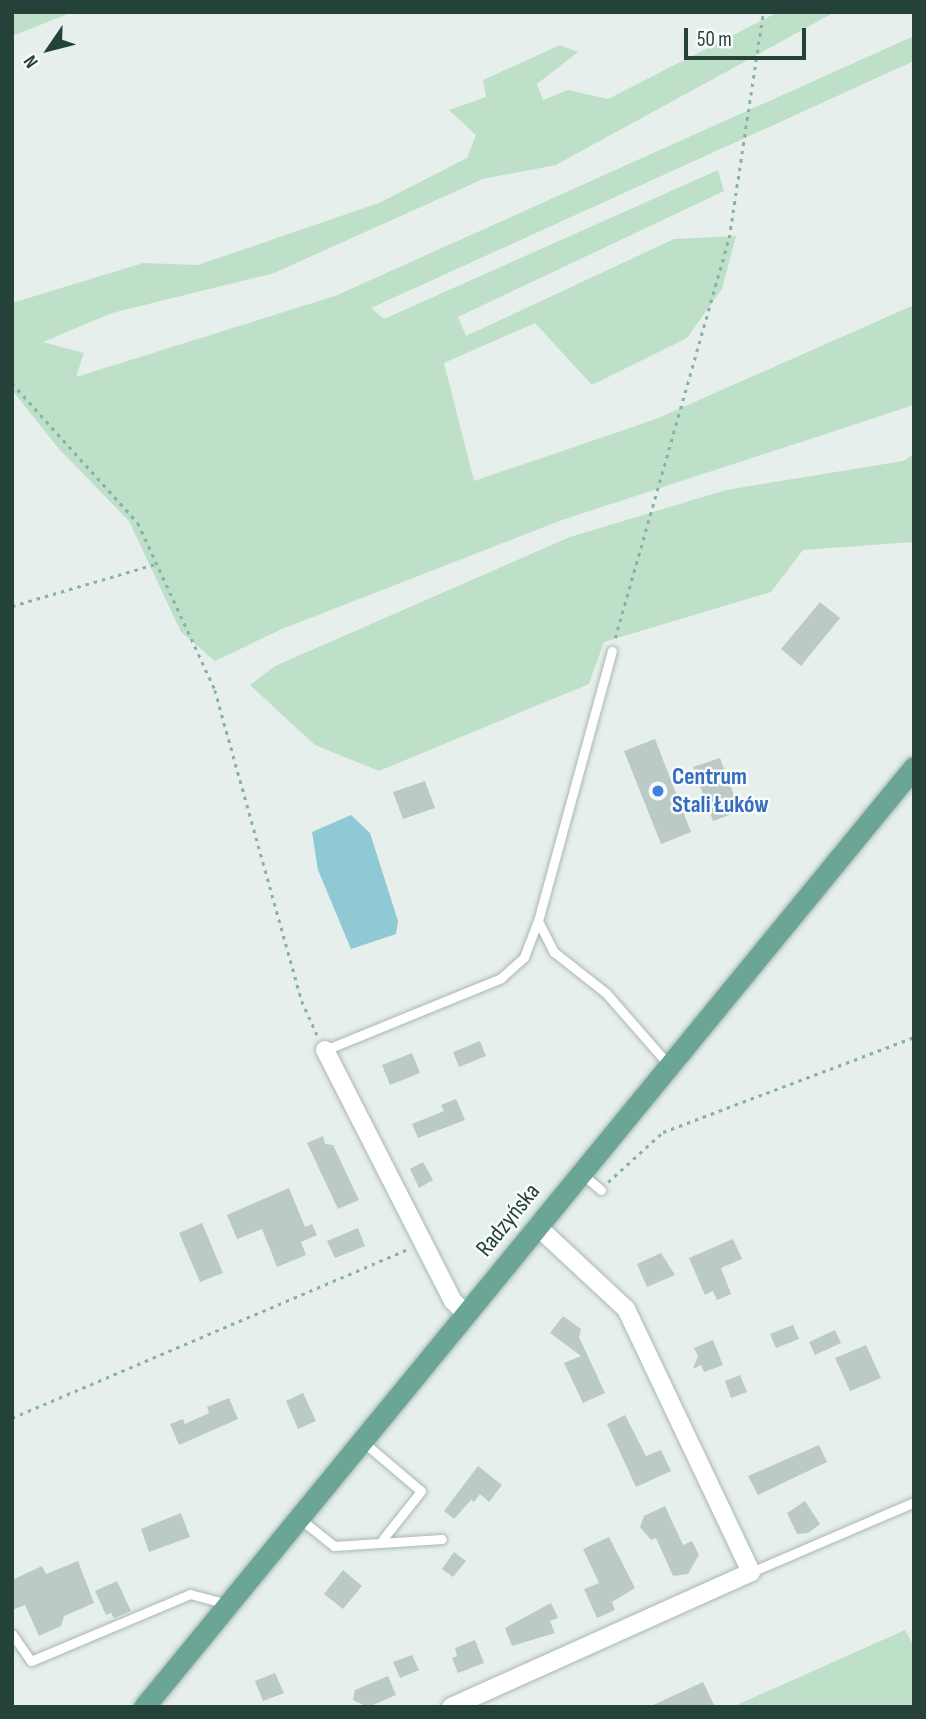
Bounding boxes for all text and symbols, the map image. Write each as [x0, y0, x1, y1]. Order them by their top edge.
north arrow [14, 14, 84, 84]
scale bar [688, 14, 810, 58]
text: 50 m [697, 27, 732, 52]
text: N [19, 51, 44, 72]
place label: Centrum Stali Łuków [672, 763, 769, 819]
marker: Centrum Stali Łuków [650, 783, 666, 799]
street label: Radzyńska [470, 1178, 546, 1262]

